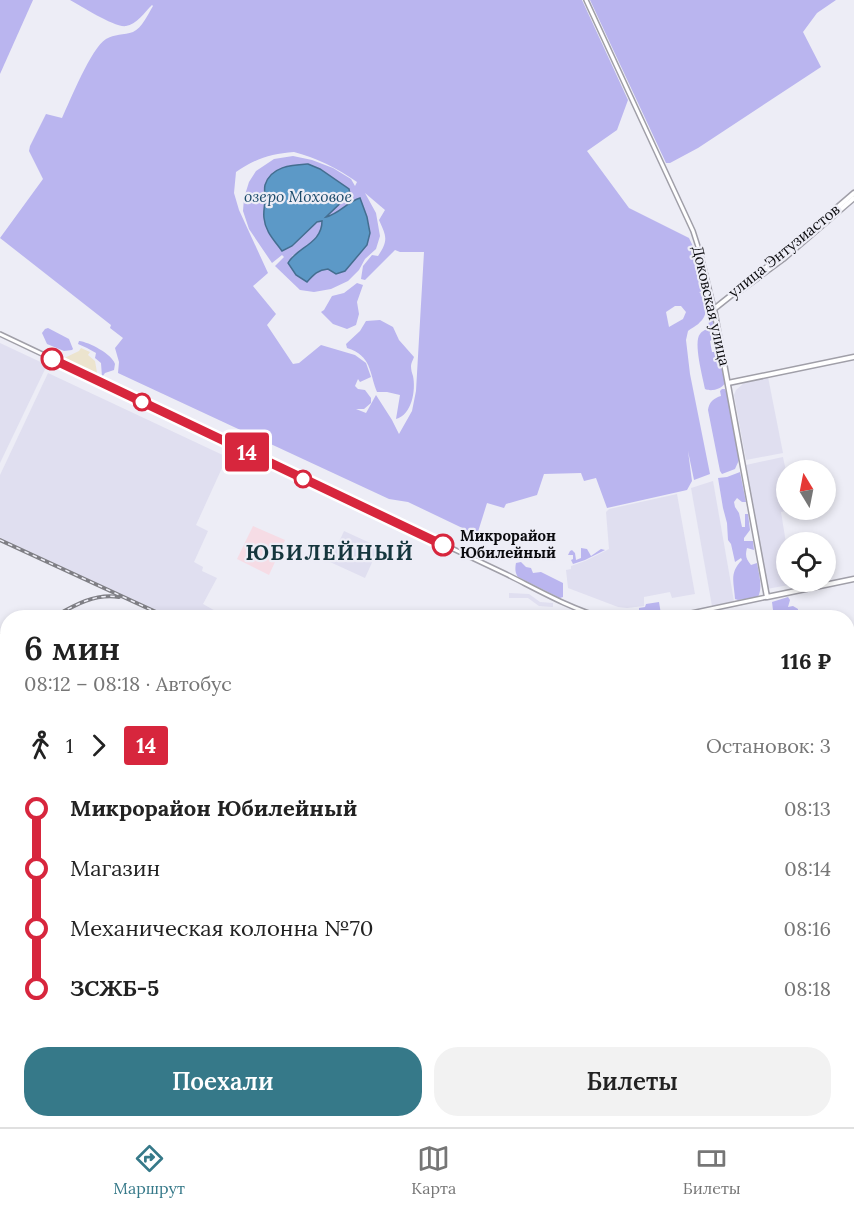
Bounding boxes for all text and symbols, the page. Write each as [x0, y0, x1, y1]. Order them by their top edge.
water label: озеро Моховое [244, 186, 352, 206]
street label: улица Энтузиастов [724, 200, 844, 301]
street label: Доковская улица [688, 244, 735, 368]
unlabelled marker [41, 348, 63, 370]
unlabelled marker [133, 393, 151, 411]
line badge: 14 [220, 432, 274, 472]
text: 14 [237, 439, 257, 466]
north arrow [776, 460, 836, 520]
map controls [776, 460, 836, 592]
unlabelled marker [294, 470, 312, 488]
place label: Микрорайон Юбилейный [460, 526, 556, 562]
button: locate [776, 532, 836, 592]
marker: Микрорайон Юбилейный [432, 534, 454, 556]
district label: ЮБИЛЕЙНЫЙ [246, 539, 414, 566]
text: 6 мин [24, 627, 120, 669]
text: 116 ₽ [781, 647, 831, 675]
text: 08:12 – 08:18 · Автобус [24, 671, 232, 696]
icon: walk [24, 729, 57, 762]
icon: forward [82, 729, 115, 762]
text: 14 [136, 732, 156, 759]
text: 1 [66, 733, 73, 758]
text: Остановок: 3 [706, 733, 831, 758]
text: Микрорайон Юбилейный [70, 794, 357, 822]
text: 08:13 [784, 796, 831, 821]
text: Магазин [70, 854, 160, 882]
text: 08:14 [784, 856, 831, 881]
text: Механическая колонна №70 [70, 914, 374, 942]
text: 08:16 [784, 916, 831, 941]
text: ЗСЖБ-5 [70, 974, 159, 1002]
text: 08:18 [784, 976, 831, 1001]
button: Поехали [24, 1047, 422, 1116]
button: Билеты [434, 1047, 831, 1116]
tab: Маршрут [113, 1142, 185, 1198]
tab: Карта [411, 1142, 456, 1198]
tab: Билеты [683, 1142, 741, 1198]

